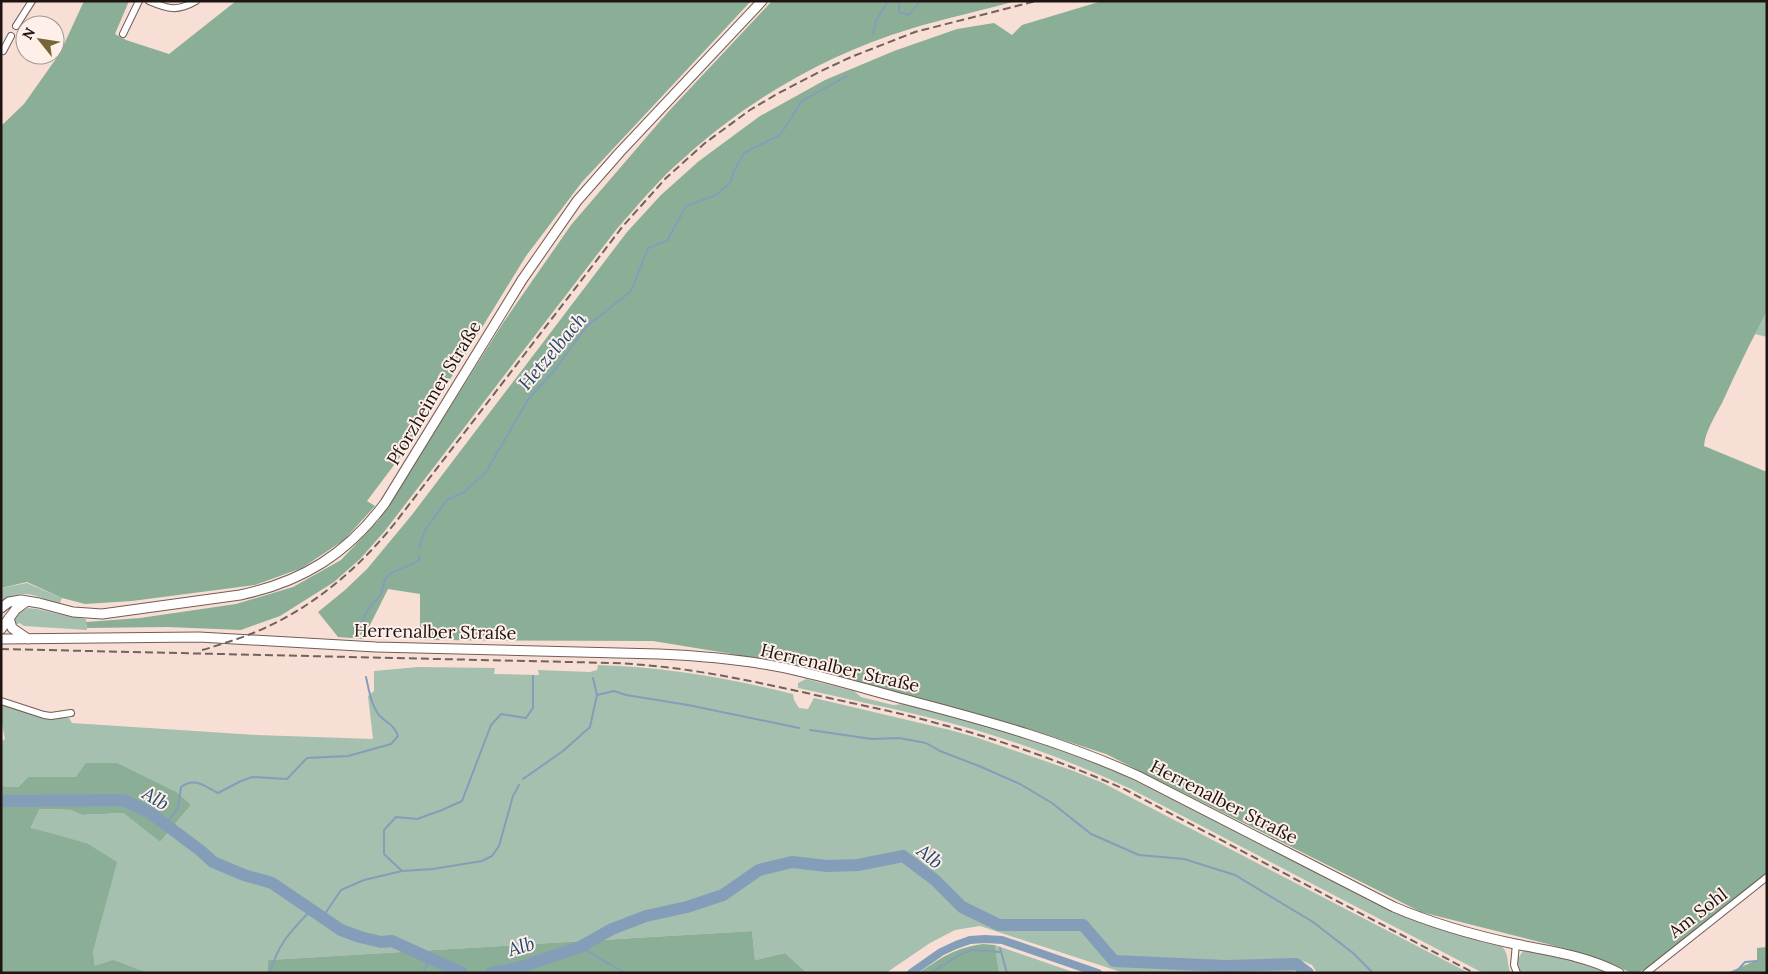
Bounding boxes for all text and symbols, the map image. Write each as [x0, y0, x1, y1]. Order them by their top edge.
north arrow [15, 15, 65, 65]
text: N [18, 24, 39, 43]
water label: Hetzelbach [513, 307, 591, 395]
street label: Pforzheimer Straße [381, 316, 486, 469]
street label: Herrenalber Straße [354, 619, 517, 644]
street label: Herrenalber Straße [758, 638, 922, 697]
street label: Herrenalber Straße [1147, 754, 1302, 849]
water label: Alb [137, 780, 174, 815]
water label: Alb [911, 838, 948, 874]
street label: Am Sohl [1663, 882, 1732, 943]
water label: Alb [504, 931, 537, 962]

